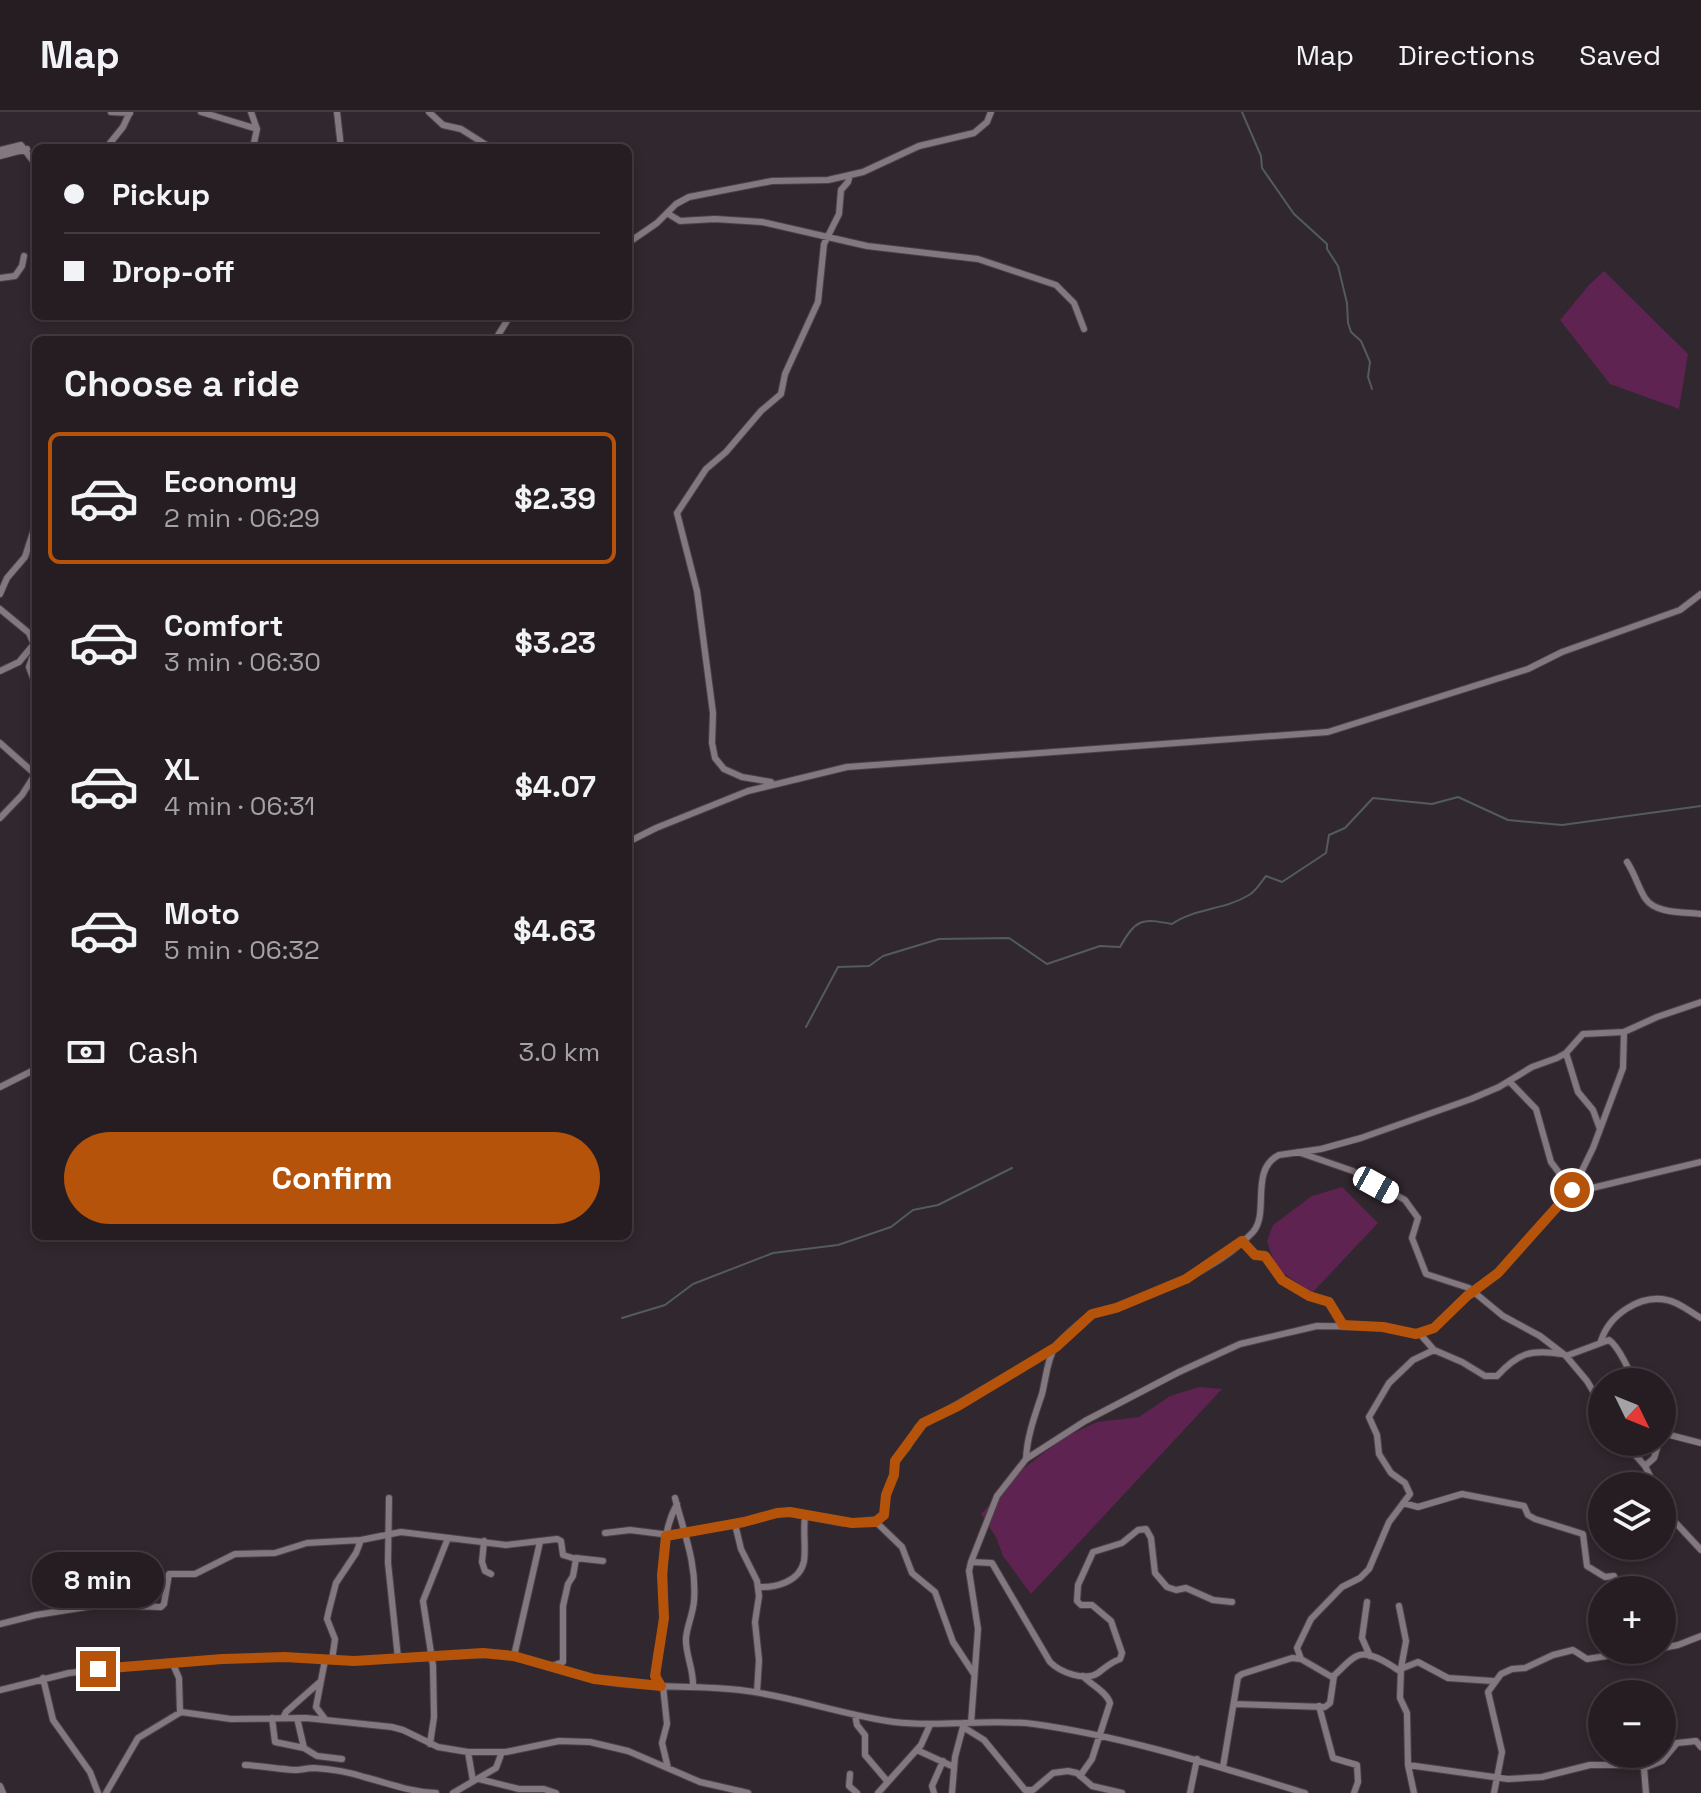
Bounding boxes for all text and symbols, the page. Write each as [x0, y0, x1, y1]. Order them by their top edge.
text: Map [40, 31, 120, 79]
text: Map [1296, 37, 1354, 73]
text: Directions [1398, 37, 1535, 73]
text: Saved [1579, 37, 1661, 73]
text: Pickup [112, 175, 210, 214]
text: Drop-off [112, 252, 235, 291]
text: Choose a ride [64, 361, 300, 407]
icon: car [68, 462, 140, 534]
text: Economy [164, 462, 297, 501]
text: $2.39 [514, 479, 596, 518]
text: 2 min · 06:29 [164, 501, 320, 535]
icon: car [68, 606, 140, 678]
text: Comfort [164, 606, 283, 645]
text: $3.23 [515, 623, 596, 662]
text: 3 min · 06:30 [164, 645, 321, 679]
icon: car [68, 750, 140, 822]
text: XL [164, 750, 200, 789]
text: $4.07 [515, 767, 596, 806]
text: 4 min · 06:31 [164, 789, 315, 823]
icon: car [68, 894, 140, 966]
text: Moto [164, 894, 240, 933]
text: $4.63 [513, 911, 596, 950]
text: 5 min · 06:32 [164, 933, 320, 967]
icon: cash [64, 1030, 108, 1074]
text: Cash [128, 1033, 199, 1072]
text: 3.0 km [518, 1035, 600, 1069]
button: Confirm [64, 1132, 600, 1224]
car [1349, 1163, 1403, 1207]
route start [1554, 1172, 1590, 1208]
north arrow [1588, 1368, 1676, 1456]
map controls [1588, 1368, 1676, 1768]
button: layers [1588, 1472, 1676, 1560]
callout: 8 min [32, 1553, 164, 1609]
text: 8 min [64, 1563, 132, 1597]
button: + [1588, 1576, 1676, 1664]
route end [80, 1651, 116, 1687]
button: − [1588, 1680, 1676, 1768]

